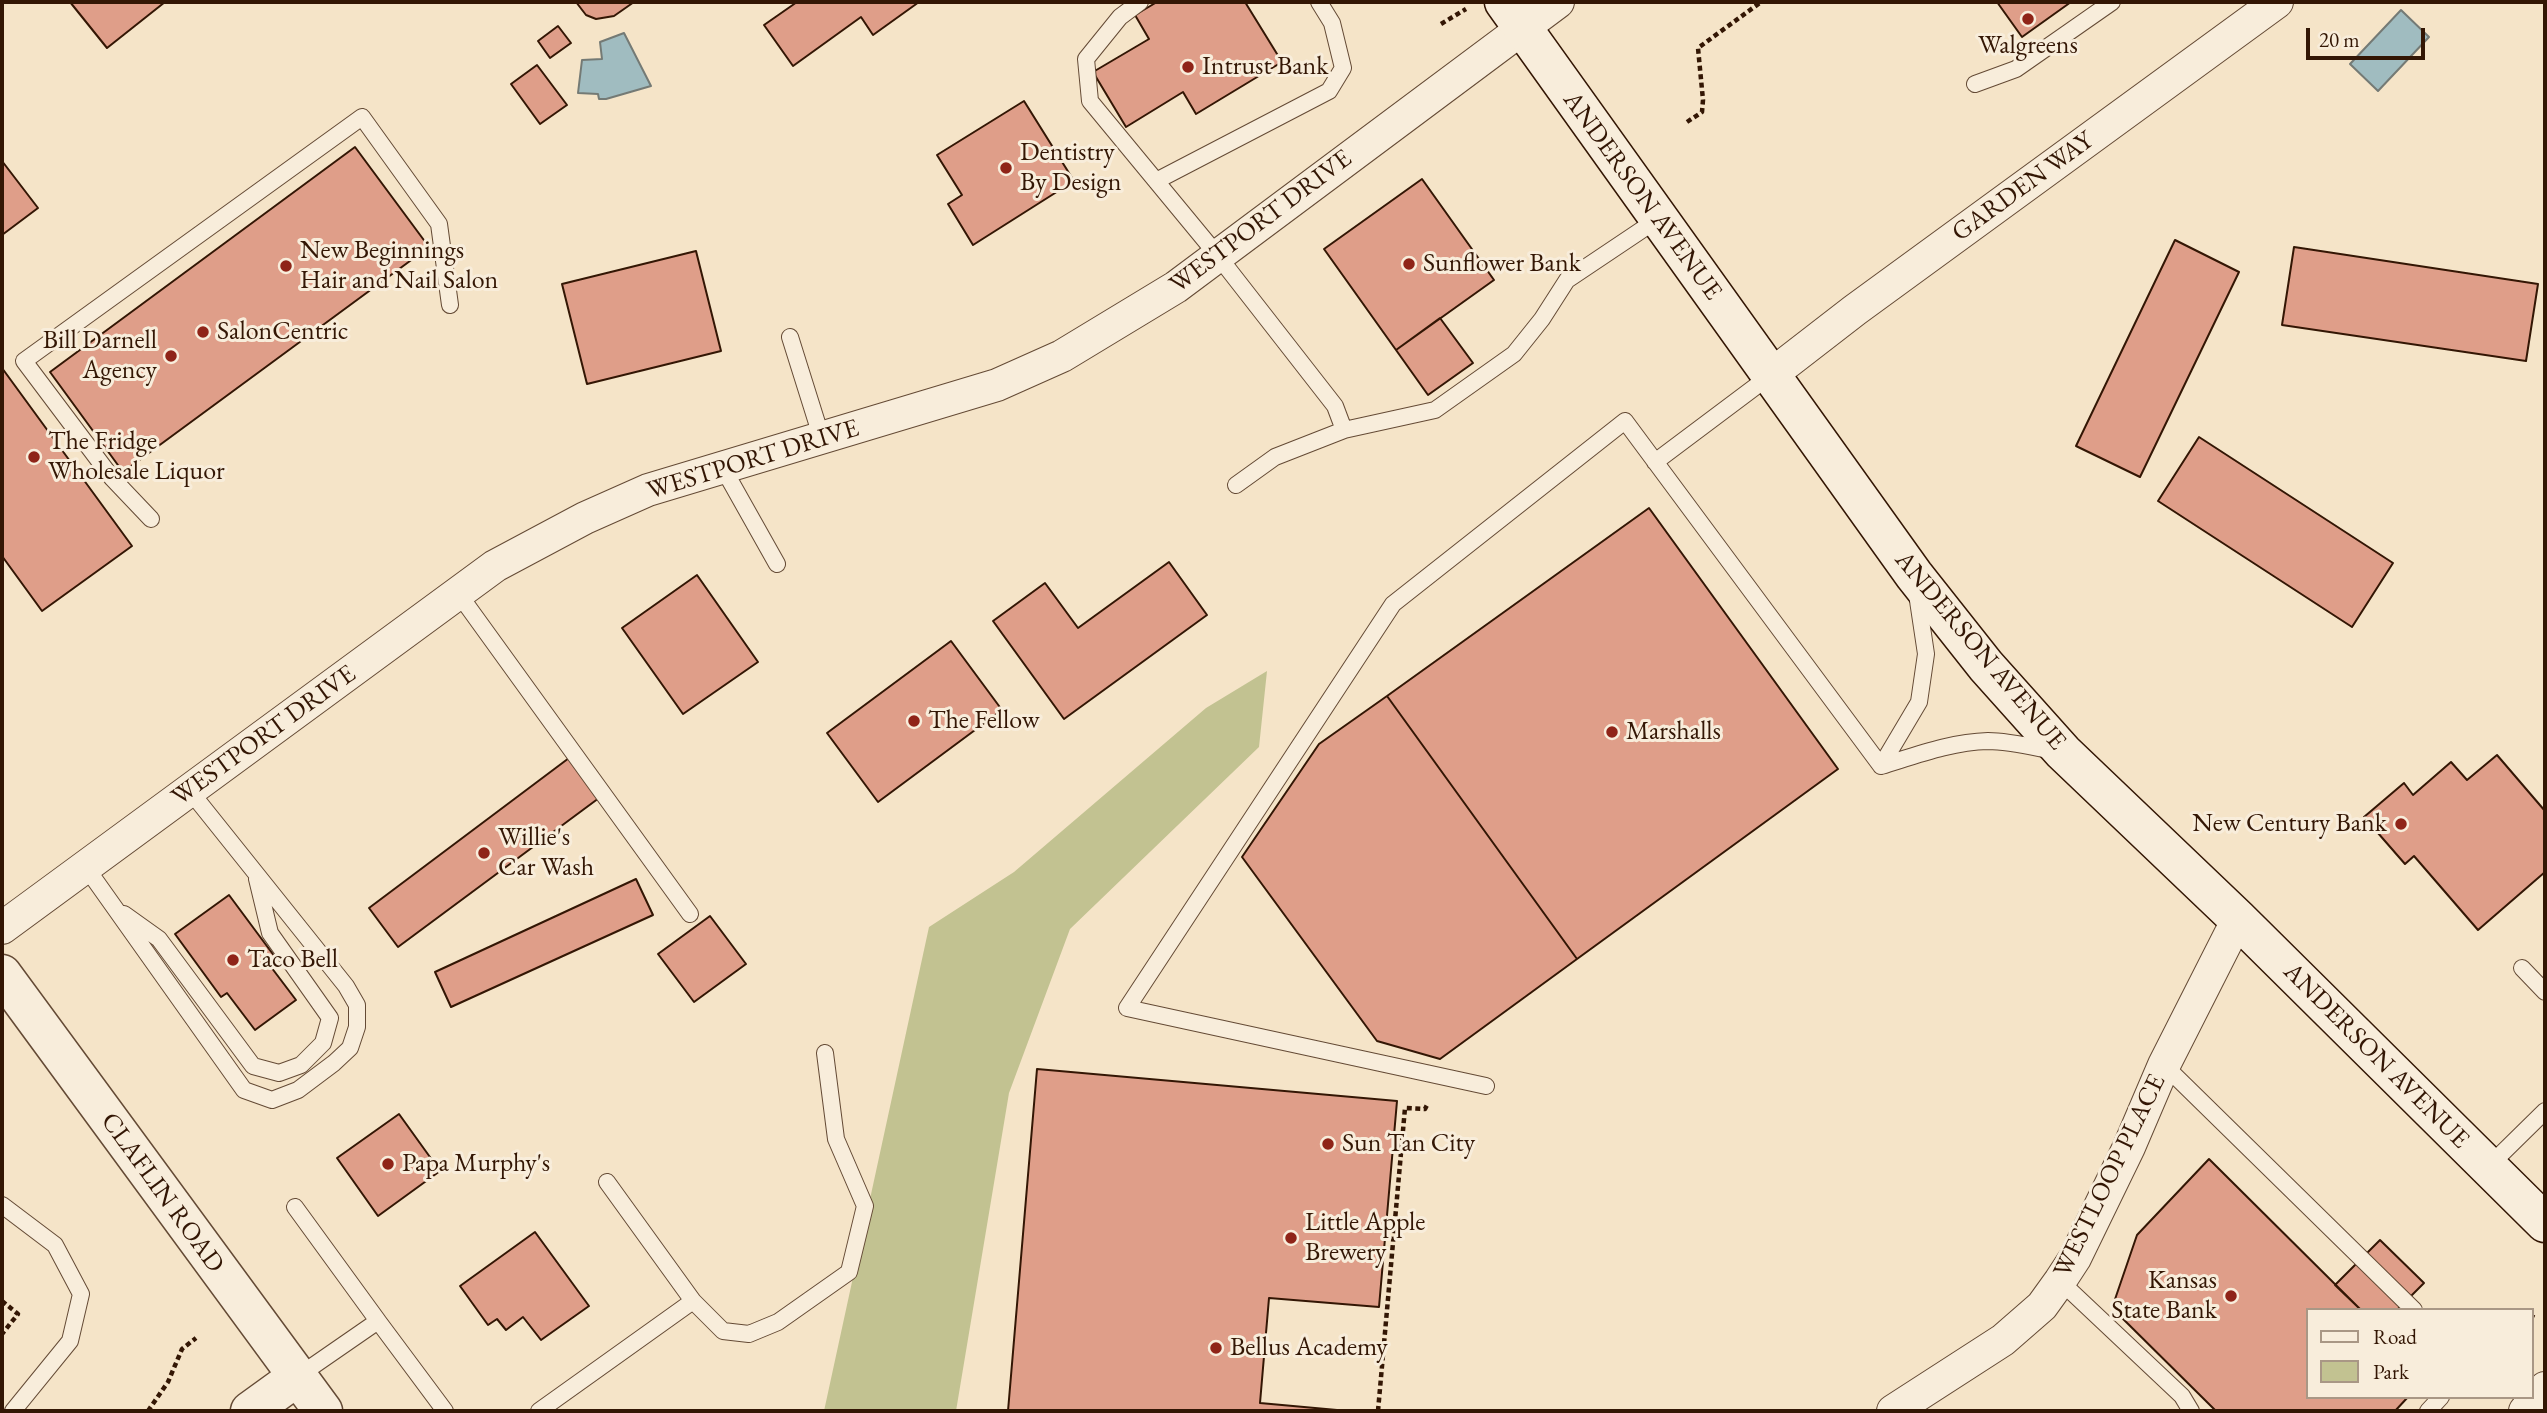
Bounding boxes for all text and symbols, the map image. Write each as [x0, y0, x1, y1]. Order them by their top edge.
marker: Walgreens [2020, 11, 2036, 27]
scale bar [2309, 14, 2428, 58]
text: 20 m [2319, 26, 2360, 53]
place label: Walgreens [1978, 30, 2078, 62]
place label: Intrust Bank [1202, 51, 1328, 83]
marker: Intrust Bank [1180, 59, 1196, 75]
street label: ANDERSON AVENUE [1556, 86, 1728, 306]
street label: GARDEN WAY [1946, 125, 2100, 249]
place label: Dentistry By Design [1020, 137, 1121, 198]
street label: WESTPORT DRIVE [1164, 143, 1358, 301]
marker: Dentistry By Design [998, 160, 1014, 176]
place label: New Beginnings Hair and Nail Salon [300, 235, 498, 296]
place label: Sunflower Bank [1423, 248, 1581, 280]
marker: Sunflower Bank [1401, 256, 1417, 272]
marker: New Beginnings Hair and Nail Salon [278, 258, 294, 274]
place label: SalonCentric [217, 316, 348, 348]
marker: SalonCentric [195, 324, 211, 340]
place label: Bill Darnell Agency [43, 325, 157, 386]
marker: Bill Darnell Agency [163, 348, 179, 364]
street label: WESTPORT DRIVE [643, 413, 863, 507]
place label: The Fridge Wholesale Liquor [48, 426, 225, 488]
marker: The Fridge Wholesale Liquor [26, 449, 42, 465]
street label: ANDERSON AVENUE [1888, 545, 2072, 757]
street label: WESTPORT DRIVE [166, 659, 362, 813]
place label: The Fellow [928, 705, 1040, 737]
marker: The Fellow [906, 713, 922, 729]
place label: Marshalls [1626, 716, 1721, 748]
marker: Marshalls [1604, 724, 1620, 740]
place label: New Century Bank [2192, 808, 2387, 840]
marker: New Century Bank [2393, 816, 2409, 832]
place label: Willie's Car Wash [498, 822, 594, 884]
marker: Willie's Car Wash [476, 845, 492, 861]
place label: Taco Bell [247, 944, 338, 976]
marker: Taco Bell [225, 952, 241, 968]
street label: ANDERSON AVENUE [2277, 957, 2475, 1155]
street label: WESTLOOP PLACE [2047, 1069, 2173, 1283]
street label: CLAFLIN ROAD [94, 1107, 230, 1279]
place label: Sun Tan City [1342, 1128, 1475, 1160]
marker: Sun Tan City [1320, 1136, 1336, 1152]
place label: Papa Murphy's [402, 1148, 550, 1180]
marker: Papa Murphy's [380, 1156, 396, 1172]
place label: Little Apple Brewery [1305, 1207, 1425, 1268]
marker: Little Apple Brewery [1283, 1230, 1299, 1246]
place label: Kansas State Bank [2111, 1265, 2217, 1326]
marker: Kansas State Bank [2223, 1288, 2239, 1304]
legend [2306, 1308, 2533, 1399]
text: Road [2373, 1323, 2417, 1350]
place label: Bellus Academy [1230, 1332, 1388, 1364]
marker: Bellus Academy [1208, 1340, 1224, 1356]
text: Park [2373, 1358, 2409, 1385]

